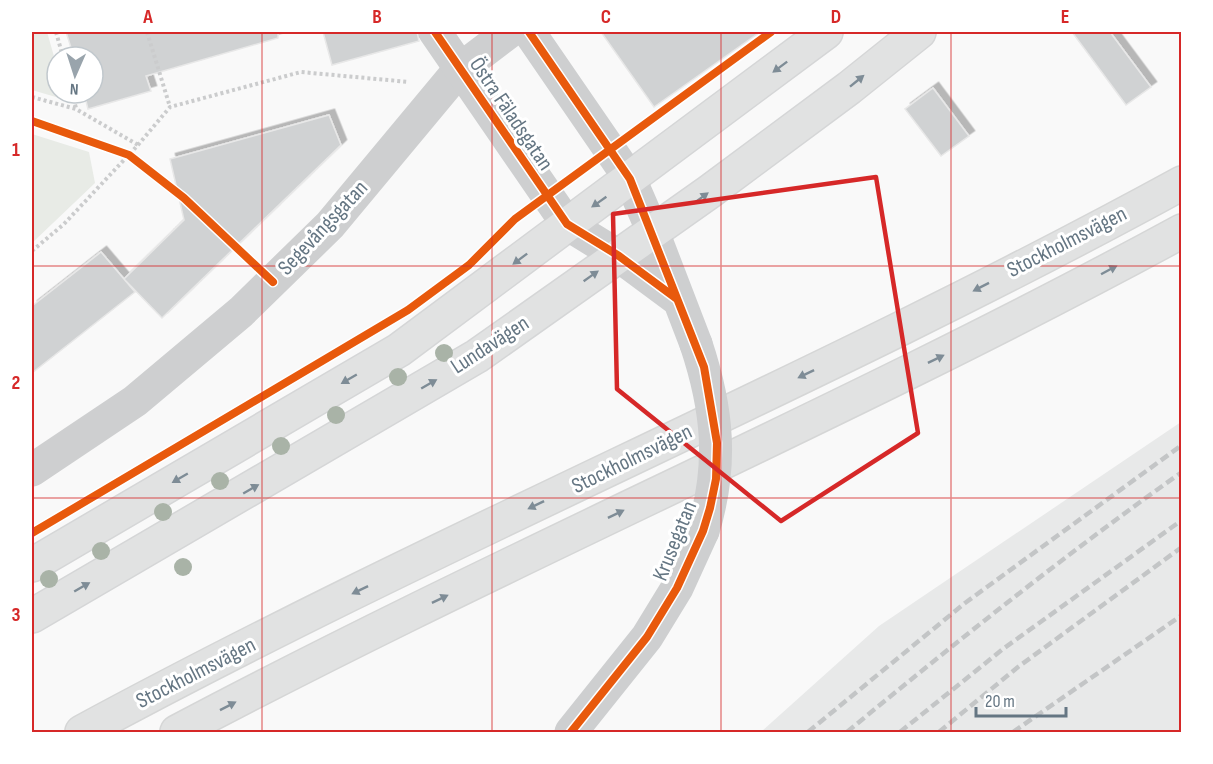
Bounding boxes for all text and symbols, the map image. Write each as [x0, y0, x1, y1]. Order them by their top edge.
text: A [142, 5, 153, 29]
text: B [372, 5, 382, 29]
text: C [601, 5, 611, 29]
text: D [831, 5, 841, 29]
text: E [1061, 5, 1069, 29]
north arrow [45, 45, 105, 105]
street label: Östra Fäladsgatan [463, 52, 559, 176]
one-way arrow [772, 61, 788, 73]
one-way arrow [849, 75, 865, 88]
text: N [70, 79, 79, 98]
text: 1 [12, 138, 20, 162]
street label: Segevångsgatan [272, 175, 374, 281]
one-way arrow [693, 192, 708, 204]
one-way arrow [591, 195, 606, 207]
street label: Stockholmsvägen [1003, 200, 1131, 284]
one-way arrow [512, 253, 527, 265]
one-way arrow [1101, 265, 1118, 275]
one-way arrow [583, 271, 599, 282]
one-way arrow [972, 282, 989, 292]
street label: Lundavägen [446, 310, 534, 380]
one-way arrow [927, 354, 944, 363]
one-way arrow [797, 369, 815, 379]
text: 2 [12, 371, 20, 395]
one-way arrow [341, 374, 357, 385]
one-way arrow [421, 379, 437, 390]
street label: Stockholmsvägen [567, 418, 697, 500]
one-way arrow [172, 473, 189, 483]
one-way arrow [243, 483, 259, 494]
street label: Krusegatan [647, 497, 703, 585]
one-way arrow [528, 501, 545, 510]
one-way arrow [607, 509, 624, 518]
one-way arrow [74, 582, 91, 592]
one-way arrow [352, 585, 369, 595]
one-way arrow [432, 594, 449, 603]
text: 3 [12, 603, 21, 627]
street label: Stockholmsvägen [132, 631, 260, 715]
scale bar [976, 680, 1066, 718]
text: 20 m [985, 691, 1015, 712]
one-way arrow [220, 701, 237, 710]

